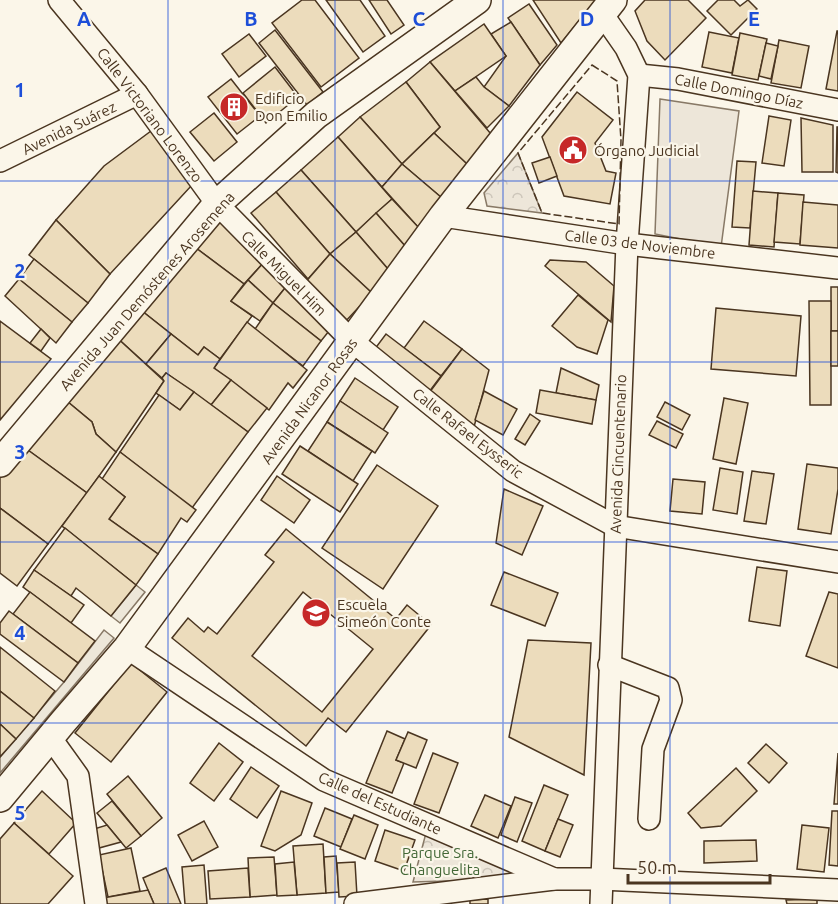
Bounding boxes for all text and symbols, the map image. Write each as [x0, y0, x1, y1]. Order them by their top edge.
text: A [77, 7, 91, 30]
text: B [244, 7, 258, 30]
text: C [413, 7, 426, 30]
text: D [580, 7, 594, 30]
text: E [748, 7, 760, 30]
street label: Calle Victoriano Lorenzo [94, 44, 206, 186]
street label: Calle Domingo Díaz [673, 70, 805, 112]
text: 1 [14, 78, 26, 101]
place label: Edificio Don Emilio [255, 90, 328, 124]
building icon: Edificio Don Emilio [218, 91, 250, 123]
street label: Avenida Suárez [19, 98, 119, 158]
public building icon: Órgano Judicial [557, 134, 589, 166]
place label: Órgano Judicial [594, 142, 699, 159]
street label: Avenida Juan Demóstenes Arosemena [56, 188, 238, 394]
street label: Calle 03 de Noviembre [564, 226, 716, 262]
street label: Calle Miguel Him [238, 227, 330, 319]
text: 2 [14, 259, 26, 282]
street label: Avenida Nicanor Rosas [258, 335, 360, 467]
street label: Avenida Cincuentenario [607, 374, 629, 534]
street label: Calle Rafael Eysseric [409, 385, 527, 481]
text: 3 [14, 440, 26, 463]
place label: Escuela Simeón Conte [337, 596, 431, 630]
school or university icon: Escuela Simeón Conte [300, 597, 332, 629]
text: 4 [14, 621, 26, 644]
street label: Calle del Estudiante [316, 768, 444, 838]
text: 5 [14, 801, 26, 824]
park label: Parque Sra. Changuelita [400, 844, 480, 878]
scale bar [628, 847, 770, 885]
text: 50 m [637, 857, 677, 877]

